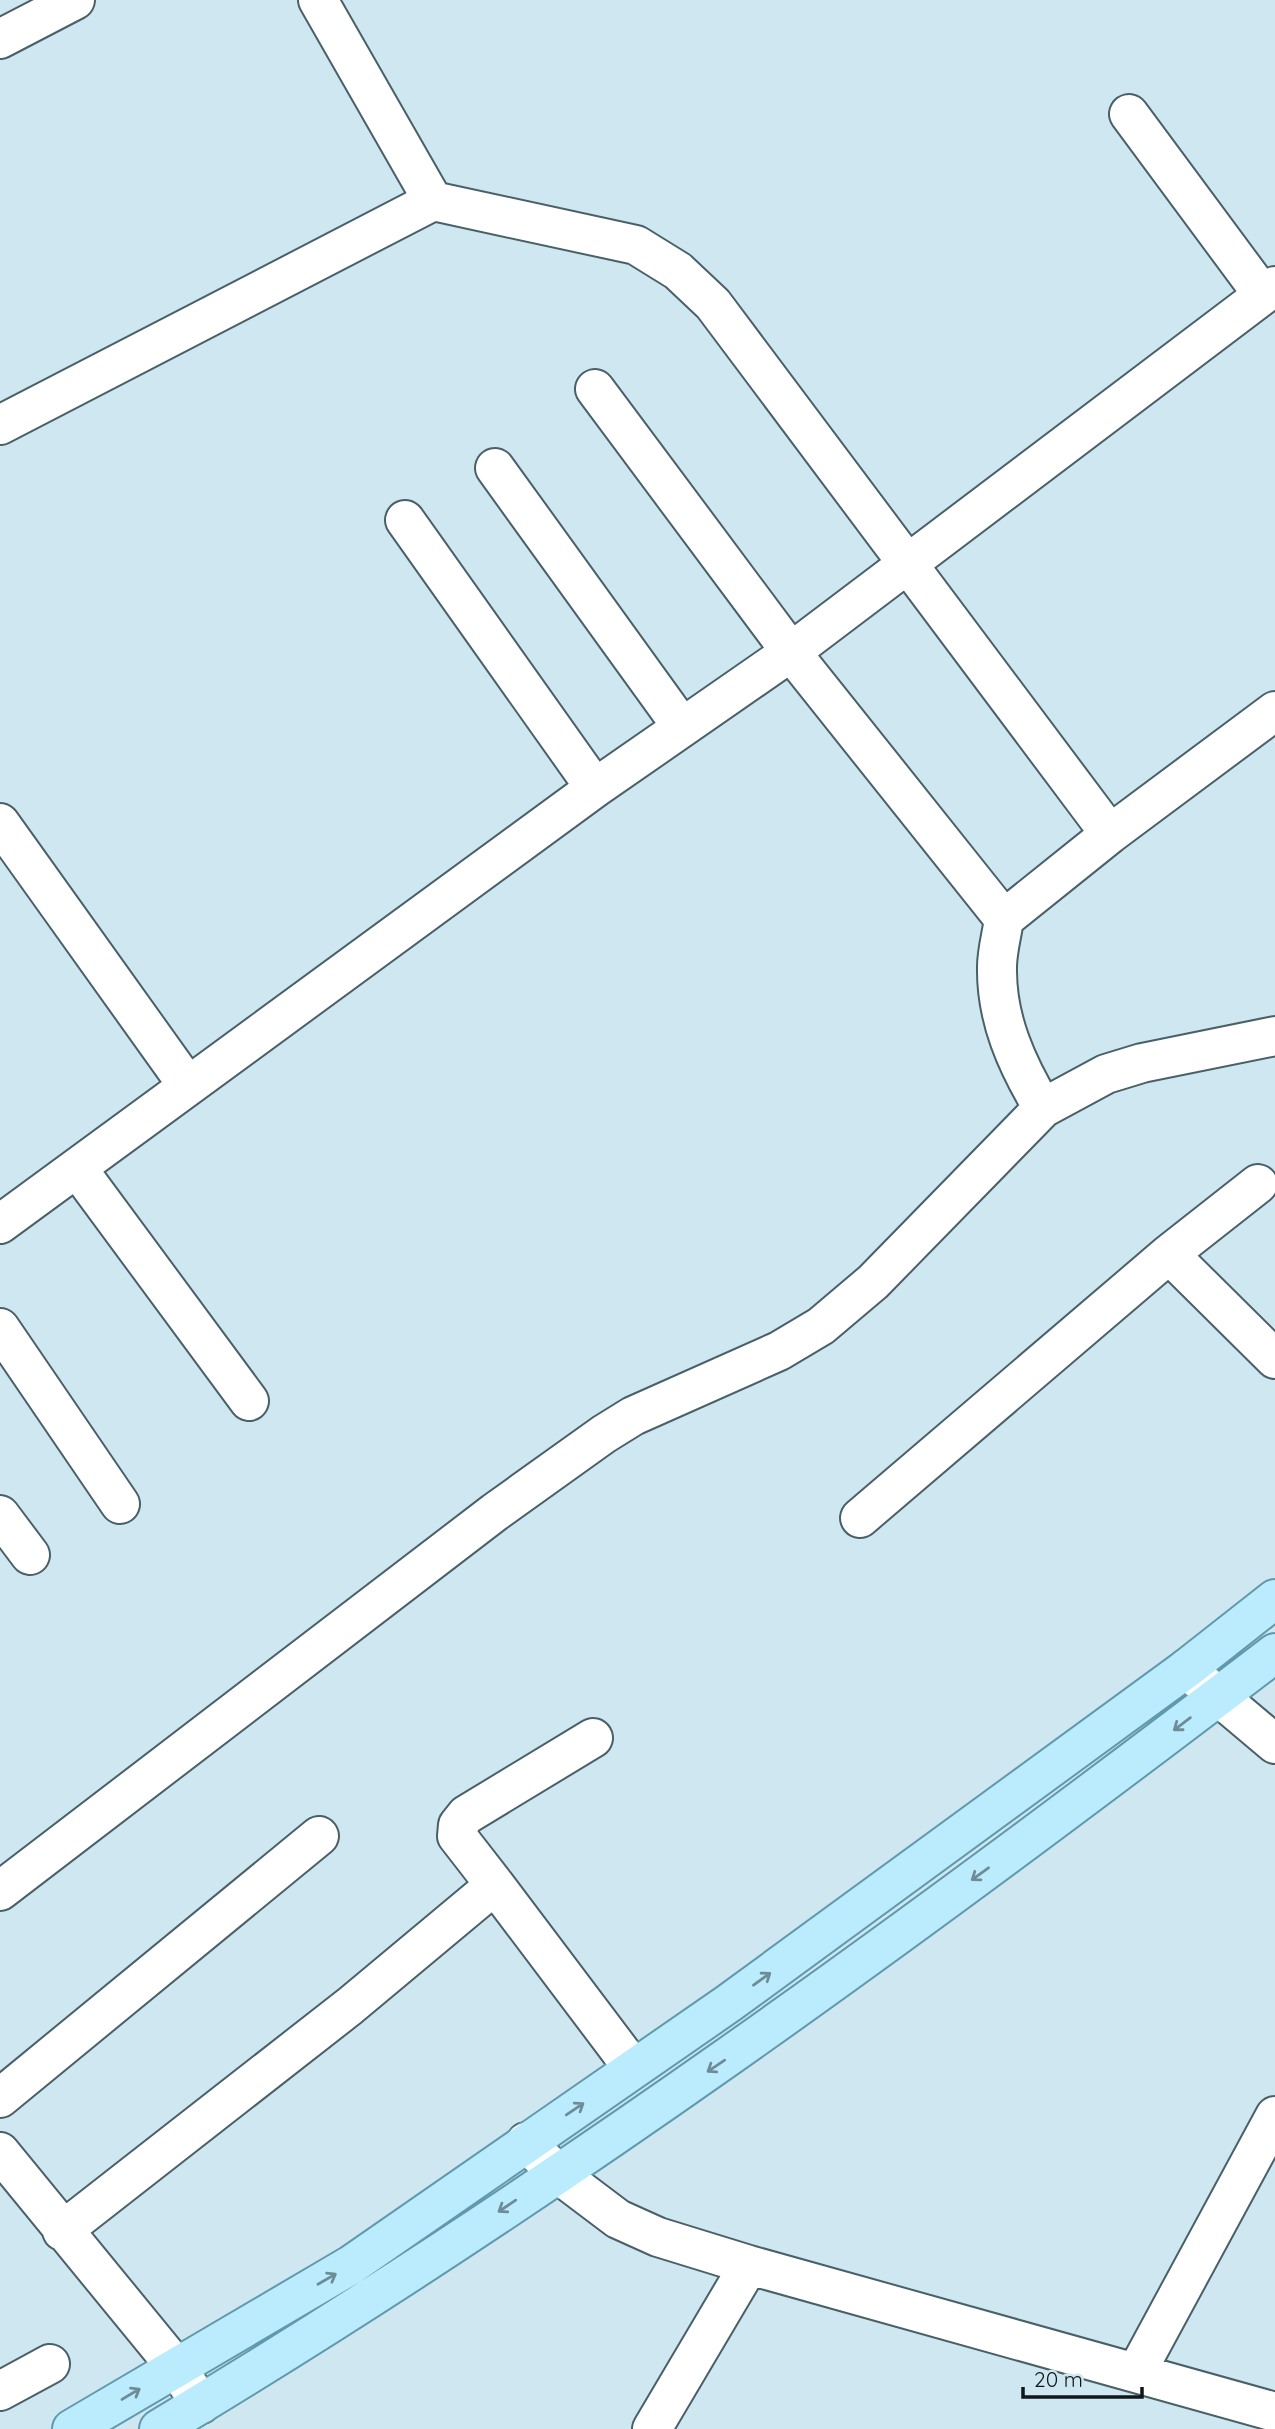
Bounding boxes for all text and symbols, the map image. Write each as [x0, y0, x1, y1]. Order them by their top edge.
one-way arrow [1173, 1716, 1191, 1731]
one-way arrow [970, 1866, 989, 1881]
one-way arrow [752, 1972, 771, 1986]
one-way arrow [707, 2058, 726, 2073]
one-way arrow [565, 2101, 584, 2116]
one-way arrow [498, 2200, 518, 2214]
one-way arrow [317, 2272, 337, 2286]
scale bar [1023, 2356, 1142, 2400]
text: 20 m [1034, 2366, 1083, 2392]
one-way arrow [120, 2387, 140, 2401]

